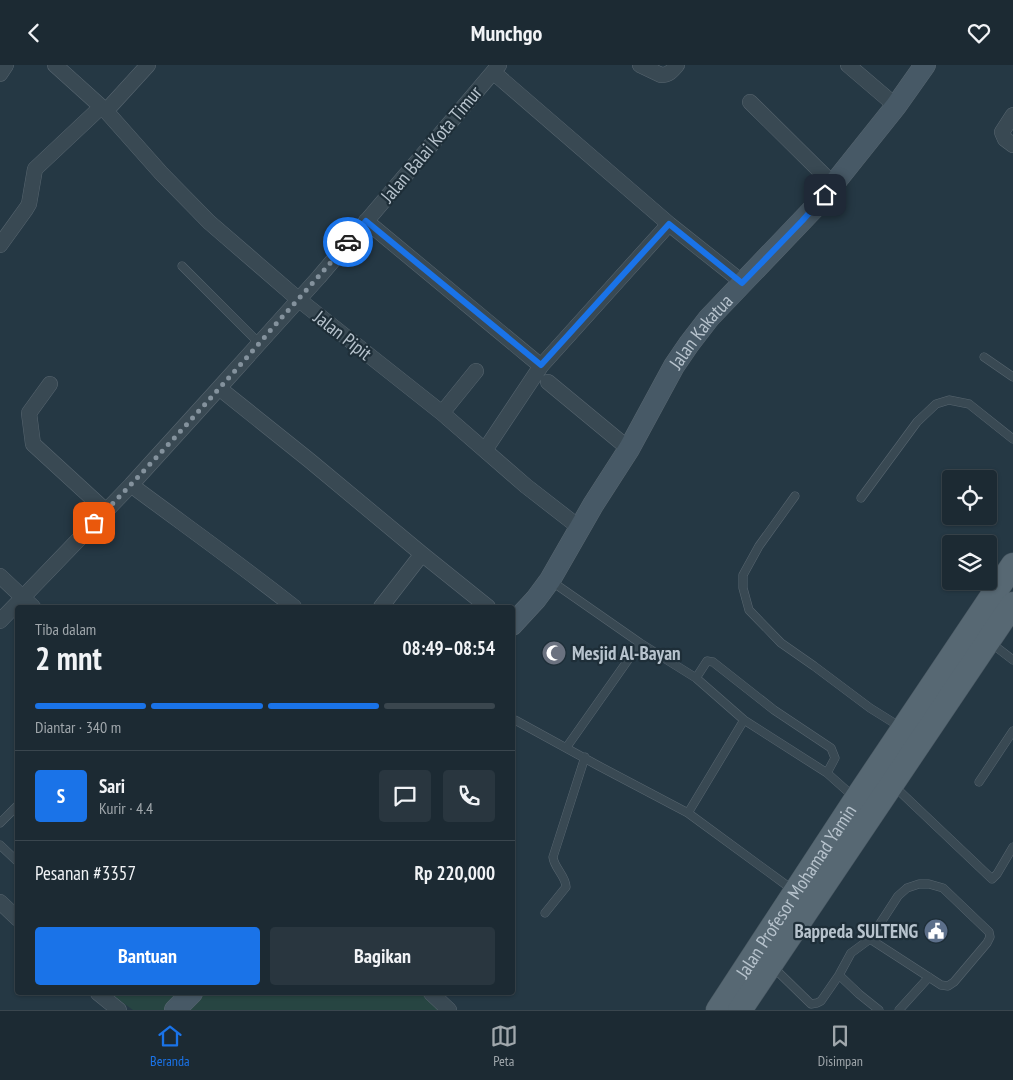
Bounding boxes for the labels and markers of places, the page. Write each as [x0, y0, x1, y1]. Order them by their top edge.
pin [804, 174, 846, 216]
pin [73, 502, 115, 544]
mosque icon: Mesjid Al-Bayan [541, 640, 567, 666]
place label: Mesjid Al-Bayan [572, 641, 681, 665]
public building icon: Bappeda SULTENG [923, 918, 949, 944]
place label: Bappeda SULTENG [794, 919, 918, 943]

